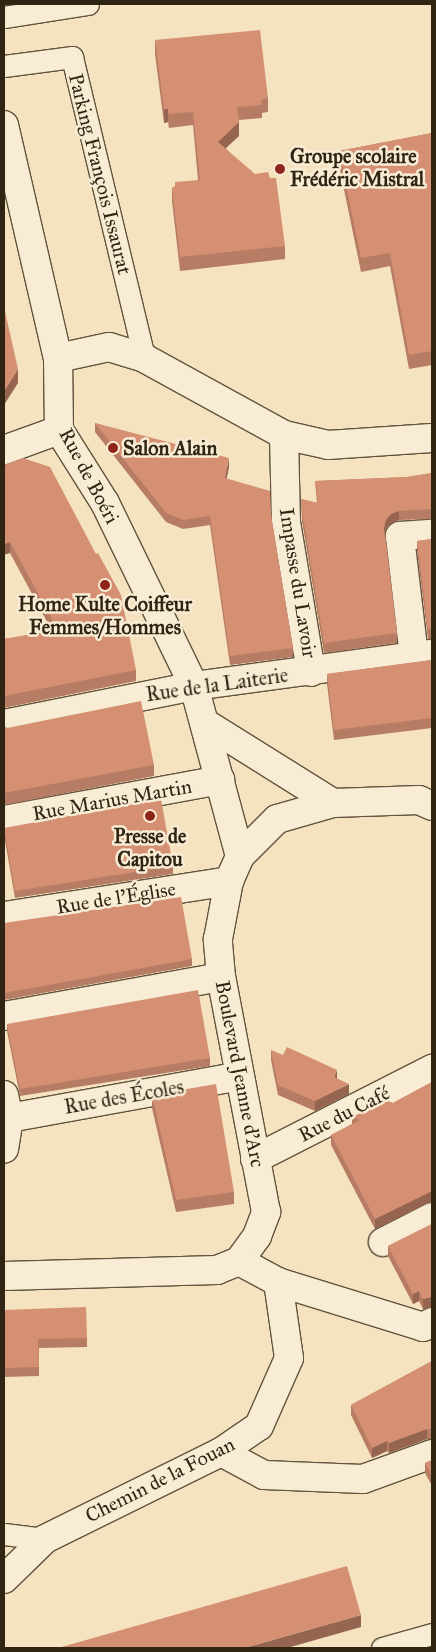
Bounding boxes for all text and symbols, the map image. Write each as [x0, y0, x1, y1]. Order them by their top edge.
street label: Parking François Issaurat [63, 71, 137, 277]
place label: Groupe scolaire Frédéric Mistral [290, 145, 424, 192]
marker: Groupe scolaire Frédéric Mistral [274, 163, 286, 175]
street label: Rue de Boéri [54, 424, 124, 528]
place label: Salon Alain [123, 436, 217, 460]
marker: Salon Alain [107, 442, 119, 454]
street label: Impasse du Lavoir [274, 506, 322, 660]
marker: Home Kulte Coiffeur Femmes/Hommes [99, 579, 111, 591]
place label: Home Kulte Coiffeur Femmes/Hommes [18, 593, 192, 640]
street label: Rue de la Laiterie [144, 663, 290, 707]
street label: Rue Marius Martin [30, 774, 194, 826]
marker: Presse de Capitou [144, 810, 156, 822]
place label: Presse de Capitou [114, 824, 186, 871]
street label: Rue de l'Église [55, 877, 177, 919]
street label: Boulevard Jeanne d'Arc [210, 979, 270, 1169]
street label: Rue des Écoles [62, 1075, 186, 1119]
street label: Rue du Café [294, 1081, 394, 1147]
street label: Chemin de la Fouan [81, 1432, 239, 1528]

